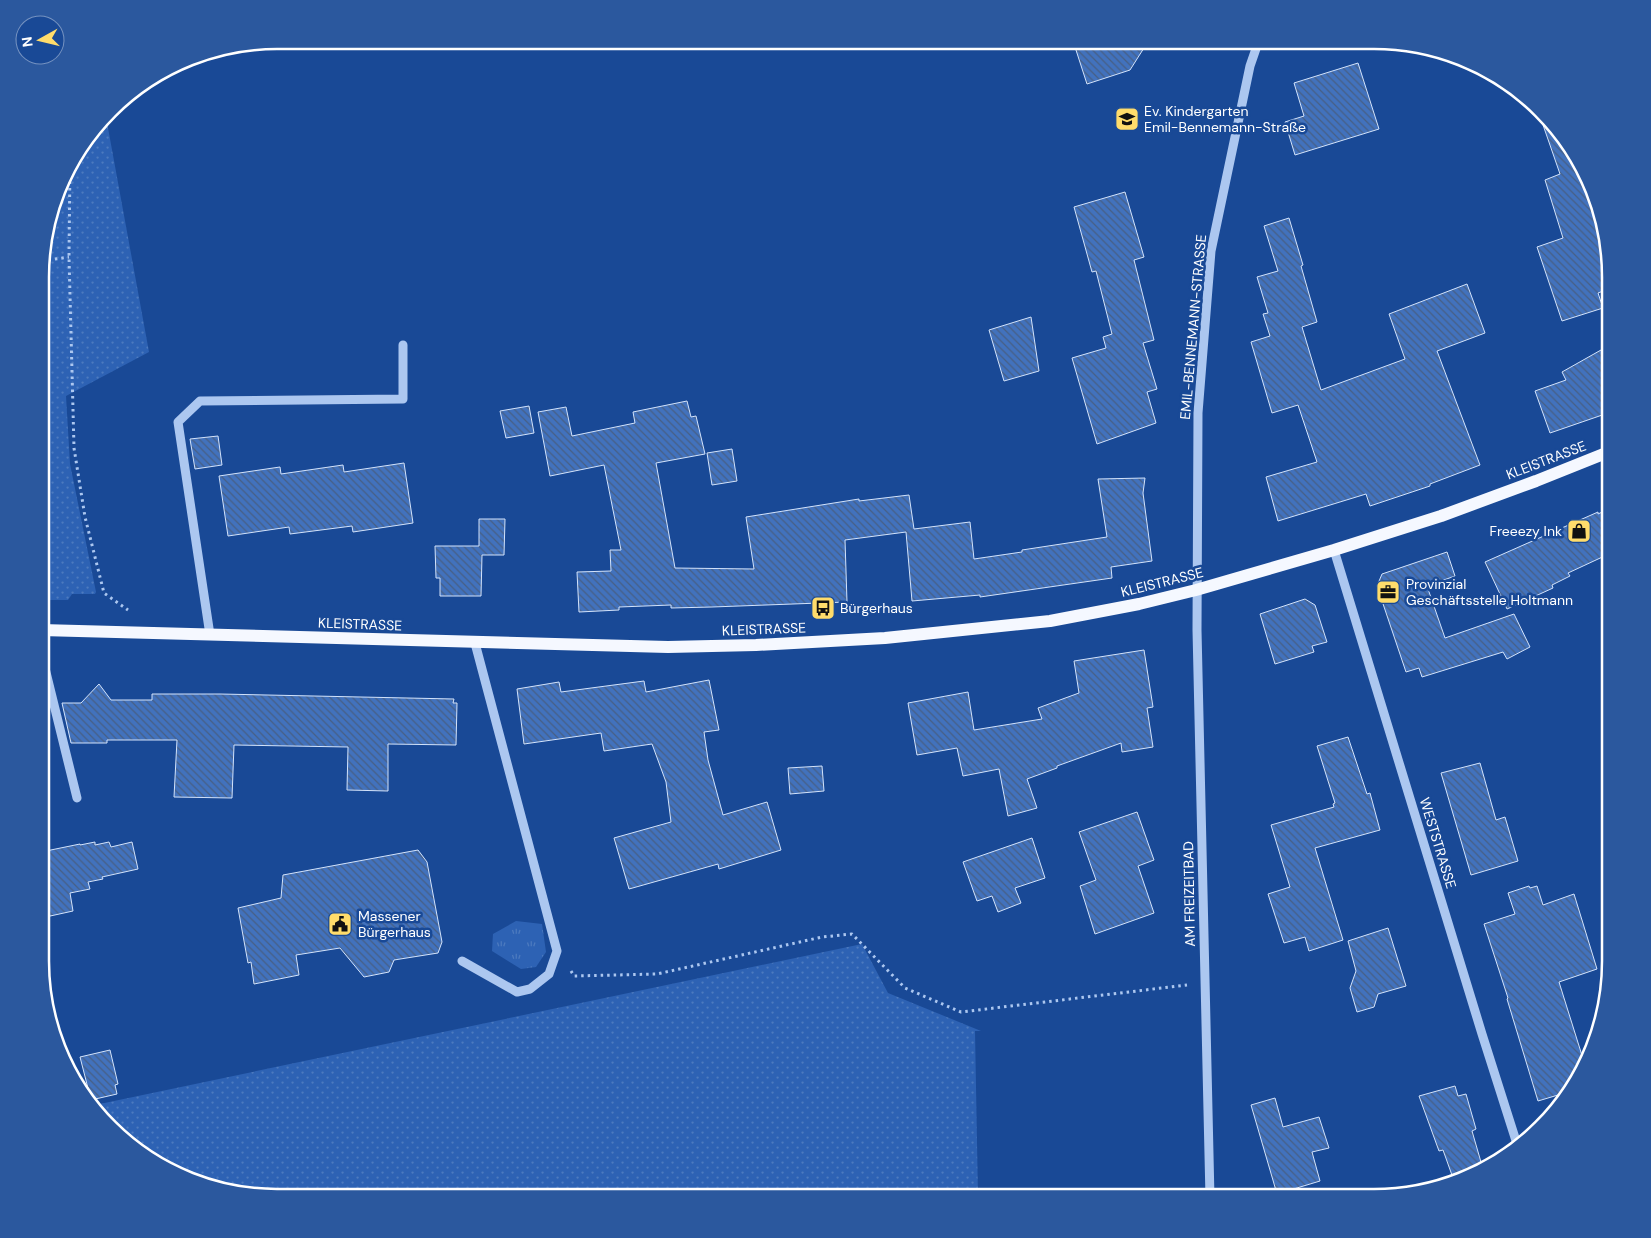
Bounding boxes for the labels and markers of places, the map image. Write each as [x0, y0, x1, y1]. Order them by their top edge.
place label: Ev. Kindergarten Emil-Bennemann-Straße [1144, 102, 1306, 136]
school or university icon: Ev. Kindergarten Emil-Bennemann-Straße [1114, 106, 1140, 132]
shop icon: Freeezy Ink [1566, 518, 1592, 544]
place label: Freeezy Ink [1489, 522, 1562, 540]
place label: Provinzial Geschäftsstelle Holtmann [1406, 575, 1573, 609]
office icon: Provinzial Geschäftsstelle Holtmann [1375, 579, 1401, 605]
bus stop icon: Bürgerhaus [810, 595, 836, 621]
place label: Bürgerhaus [840, 599, 913, 617]
place label: Massener Bürgerhaus [358, 907, 431, 941]
public building icon: Massener Bürgerhaus [327, 911, 353, 937]

